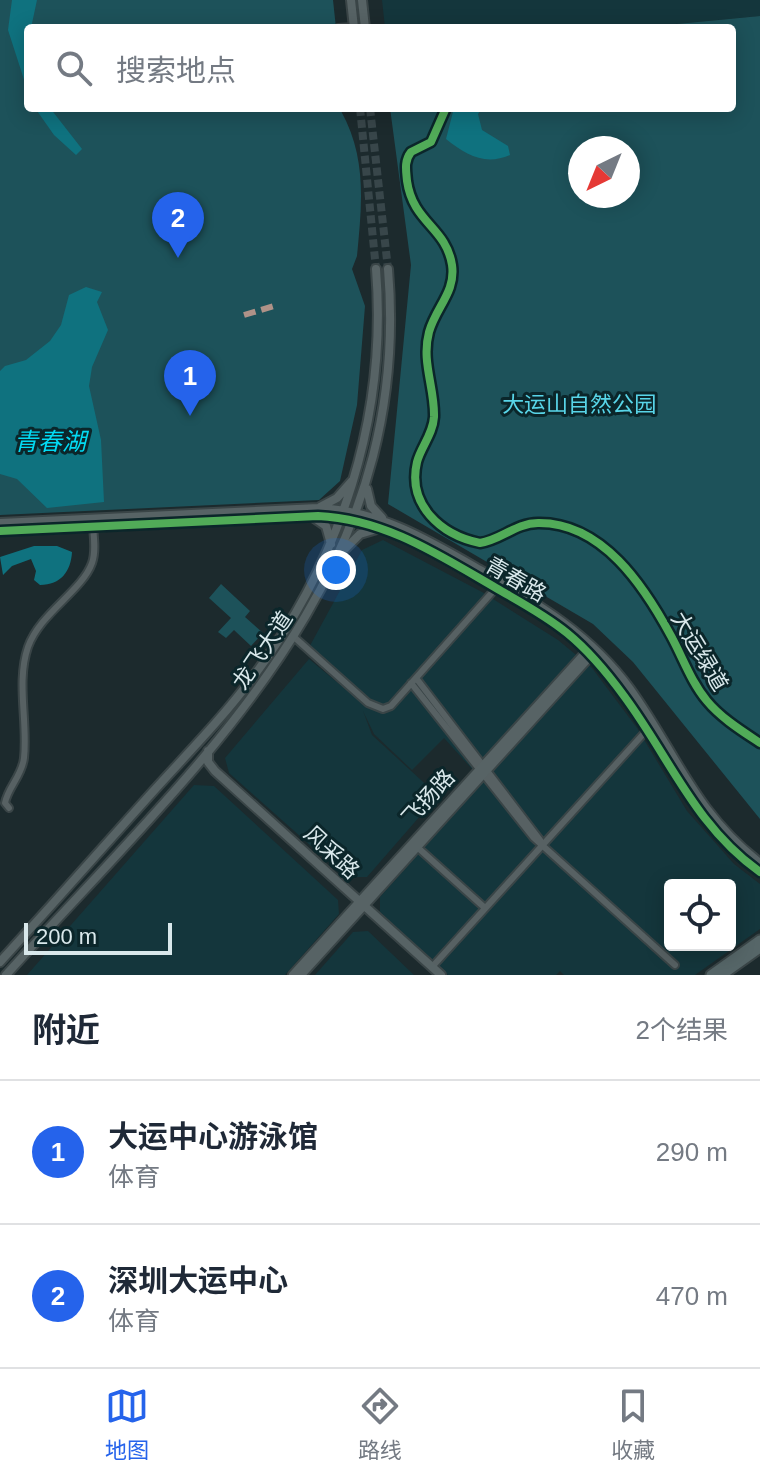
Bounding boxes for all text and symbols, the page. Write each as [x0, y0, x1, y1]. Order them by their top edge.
search box [24, 24, 736, 112]
icon: search [52, 46, 96, 90]
text: 搜索地点 [116, 54, 236, 87]
north arrow [568, 136, 640, 208]
pin: 2 [152, 192, 204, 258]
pin: 1 [164, 350, 216, 416]
park label: 大运山自然公园 [502, 392, 656, 417]
water label: 青春湖 [14, 428, 90, 455]
your location [316, 550, 356, 590]
street label: 青春路 [481, 552, 551, 607]
street label: 龙飞大道 [227, 607, 297, 694]
street label: 大运绿道 [666, 607, 733, 695]
street label: 飞扬路 [397, 764, 460, 830]
street label: 风采路 [299, 821, 364, 884]
map controls [664, 879, 736, 951]
button: locate [664, 879, 736, 951]
scale bar [24, 919, 172, 955]
text: 200 m [36, 924, 97, 949]
text: 附近 [32, 1011, 100, 1049]
text: 2个结果 [636, 1015, 728, 1045]
text: 大运中心游泳馆 [108, 1120, 318, 1153]
text: 1 [51, 1137, 65, 1167]
text: 290 m [656, 1137, 728, 1167]
text: 体育 [108, 1162, 160, 1192]
text: 深圳大运中心 [108, 1264, 288, 1297]
text: 2 [51, 1281, 65, 1311]
text: 470 m [656, 1281, 728, 1311]
text: 体育 [108, 1306, 160, 1336]
tab: 地图 [105, 1384, 149, 1464]
tab: 路线 [358, 1384, 402, 1464]
tab: 收藏 [611, 1384, 655, 1464]

